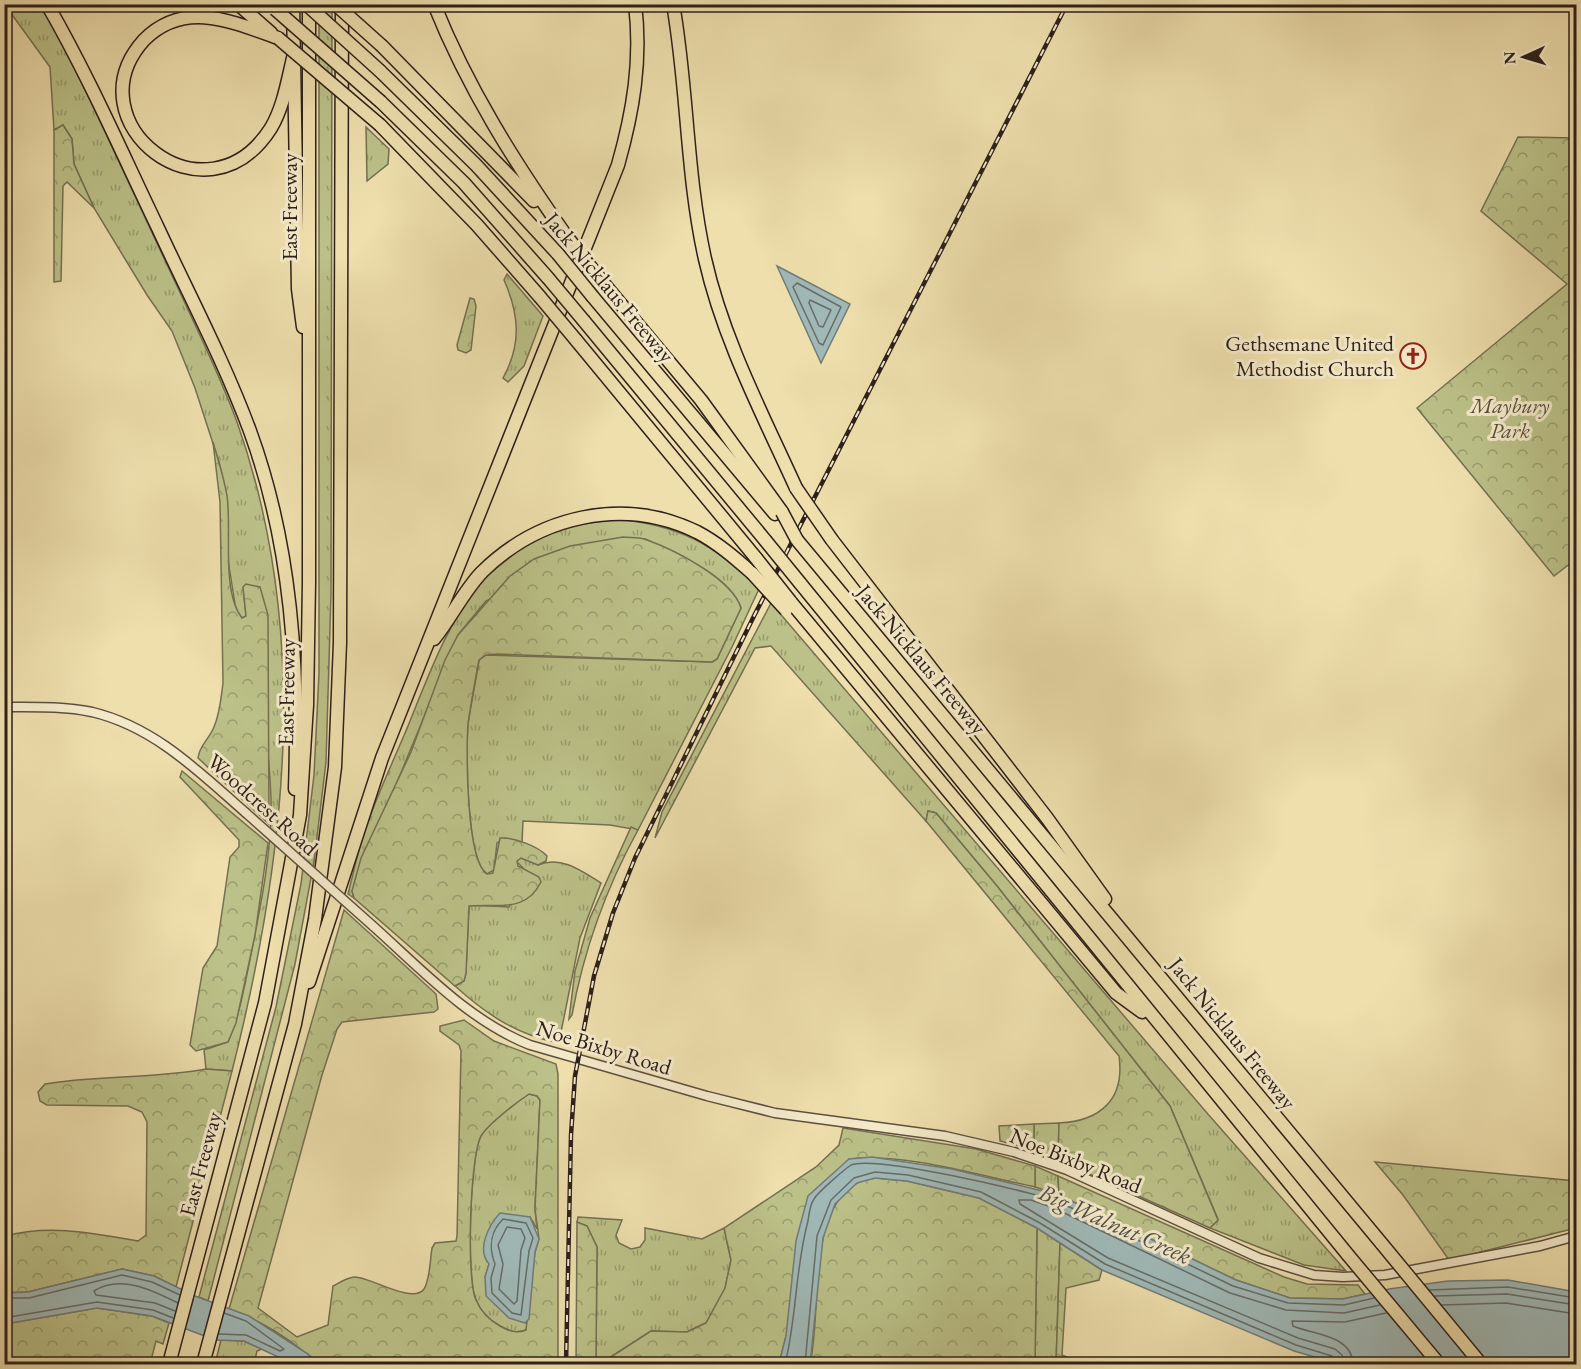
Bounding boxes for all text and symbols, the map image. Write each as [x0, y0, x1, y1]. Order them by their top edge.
north arrow [1494, 27, 1554, 87]
text: N [1499, 51, 1520, 65]
street label: East Freeway [275, 153, 304, 261]
street label: Jack Nicklaus Freeway [537, 205, 681, 369]
place label: Gethsemane United Methodist Church [1225, 329, 1395, 383]
church icon: Gethsemane United Methodist Church [1398, 341, 1428, 371]
park label: Maybury Park [1468, 391, 1550, 445]
street label: Jack Nicklaus Freeway [849, 577, 993, 741]
street label: East Freeway [271, 638, 302, 746]
street label: Woodcrest Road [201, 747, 325, 863]
street label: Jack Nicklaus Freeway [1161, 950, 1303, 1116]
street label: Noe Bixby Road [533, 1013, 676, 1082]
street label: East Freeway [173, 1108, 228, 1220]
street label: Noe Bixby Road [1006, 1121, 1147, 1200]
water label: Big Walnut Creek [1033, 1176, 1196, 1271]

